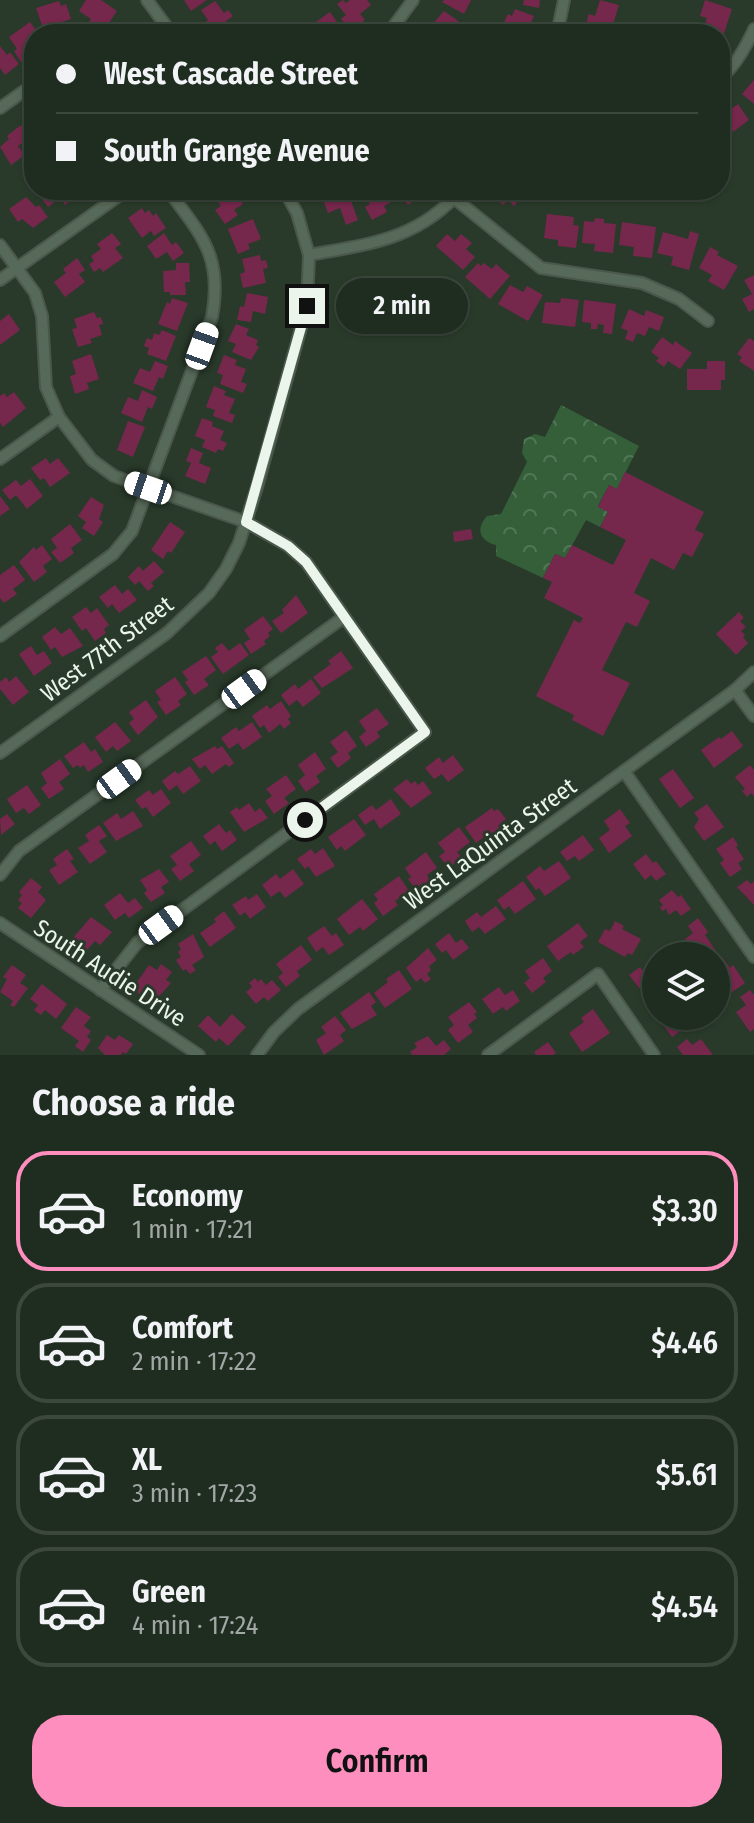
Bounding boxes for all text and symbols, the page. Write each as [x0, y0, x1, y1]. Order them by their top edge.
text: West Cascade Street [104, 56, 358, 92]
text: South Grange Avenue [104, 133, 370, 169]
callout: 2 min [335, 278, 467, 334]
route end [289, 288, 325, 324]
text: 2 min [373, 290, 431, 321]
car [183, 319, 221, 373]
car [121, 469, 175, 507]
street label: West 77th Street [35, 590, 179, 708]
car [218, 665, 270, 713]
car [93, 755, 145, 803]
street label: West LaQuinta Street [398, 772, 582, 916]
route start [287, 802, 323, 838]
car [135, 901, 187, 949]
street label: South Audie Drive [29, 913, 191, 1033]
map controls [642, 942, 730, 1030]
button: layers [642, 942, 730, 1030]
text: Choose a ride [32, 1081, 235, 1125]
icon: car [36, 1175, 108, 1247]
text: Economy [132, 1178, 243, 1214]
text: $3.30 [652, 1193, 718, 1229]
text: 1 min · 17:21 [132, 1214, 253, 1245]
icon: car [36, 1307, 108, 1379]
text: Comfort [132, 1310, 233, 1346]
text: $4.46 [651, 1325, 718, 1361]
text: 2 min · 17:22 [132, 1346, 257, 1377]
icon: car [36, 1439, 108, 1511]
text: XL [132, 1442, 162, 1478]
text: $5.61 [656, 1457, 718, 1493]
text: 3 min · 17:23 [132, 1478, 257, 1509]
icon: car [36, 1571, 108, 1643]
text: Green [132, 1574, 206, 1610]
text: $4.54 [651, 1589, 718, 1625]
text: 4 min · 17:24 [132, 1610, 258, 1641]
button: Confirm [32, 1715, 722, 1807]

